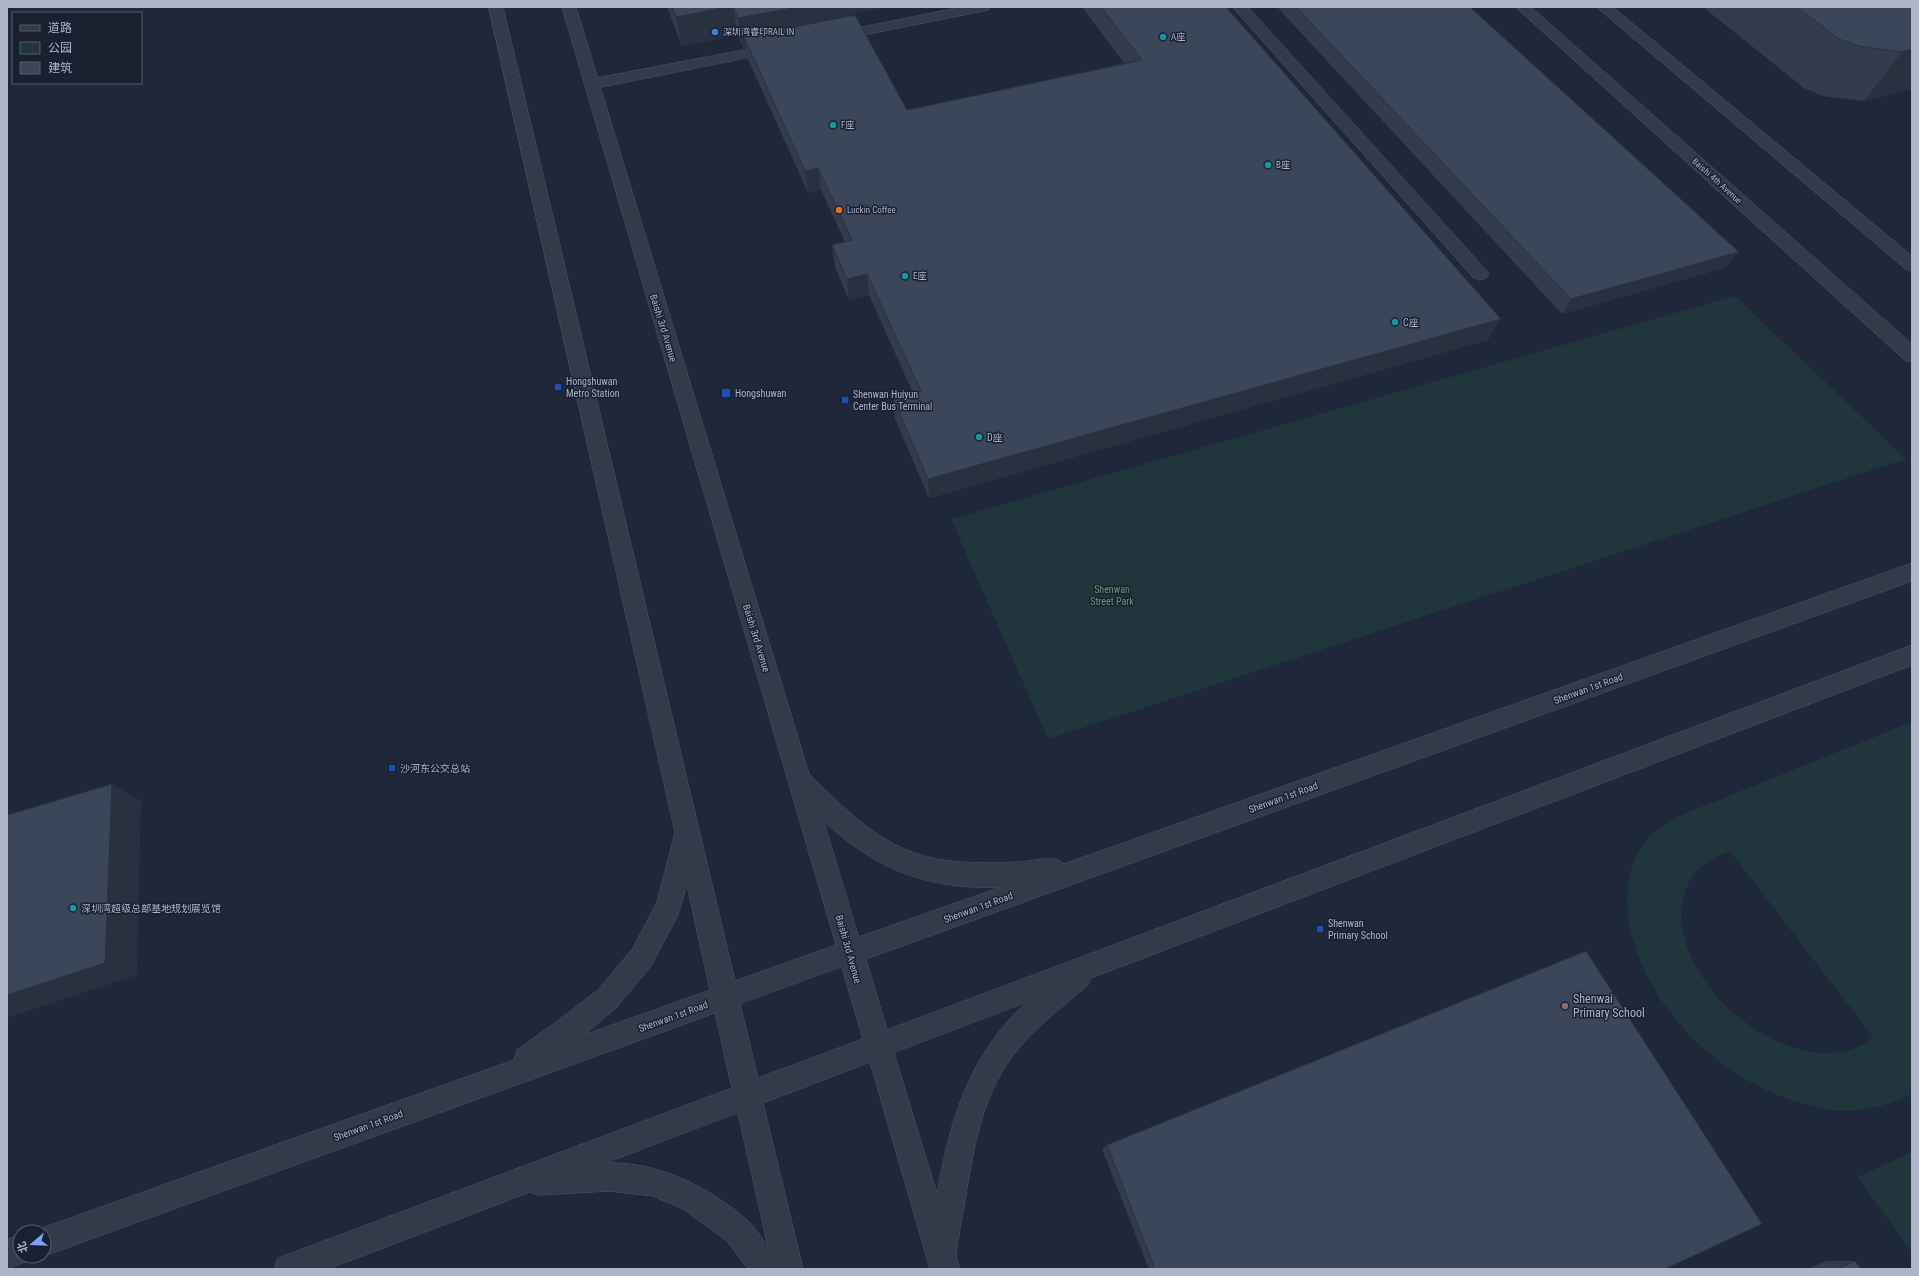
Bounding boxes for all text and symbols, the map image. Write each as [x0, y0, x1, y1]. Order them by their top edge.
legend [12, 12, 142, 84]
text: 道路 [48, 21, 72, 35]
marker: 深圳湾睿印RAIL IN [710, 27, 720, 37]
place label: 深圳湾睿印RAIL IN [723, 27, 794, 37]
marker: A座 [1158, 32, 1168, 42]
place label: A座 [1171, 32, 1185, 42]
text: 公园 [48, 41, 72, 55]
text: 建筑 [48, 61, 72, 75]
marker: F座 [828, 120, 838, 130]
place label: F座 [841, 120, 854, 130]
street label: Baishi 4th Avenue [1690, 156, 1744, 206]
marker: B座 [1263, 160, 1273, 170]
place label: B座 [1276, 160, 1290, 170]
marker: Luckin Coffee [834, 205, 844, 215]
place label: Luckin Coffee [847, 205, 896, 215]
marker: E座 [900, 271, 910, 281]
place label: E座 [913, 271, 926, 281]
street label: Baishi 3rd Avenue [648, 293, 679, 364]
marker: C座 [1390, 317, 1400, 327]
place label: C座 [1403, 317, 1419, 328]
place label: Hongshuwan Metro Station [566, 376, 620, 399]
marker: Hongshuwan Metro Station [553, 382, 563, 392]
marker: Hongshuwan [720, 387, 732, 399]
place label: Hongshuwan [735, 388, 787, 399]
place label: Shenwan Huiyun Center Bus Terminal [853, 389, 932, 412]
marker: Shenwan Huiyun Center Bus Terminal [840, 395, 850, 405]
marker: D座 [974, 432, 984, 442]
place label: D座 [987, 432, 1003, 443]
park label: Shenwan Street Park [1090, 584, 1134, 607]
street label: Baishi 3rd Avenue [741, 603, 772, 674]
street label: Shenwan 1st Road [1552, 671, 1624, 706]
marker: 沙河东公交总站 [387, 763, 397, 773]
place label: 沙河东公交总站 [400, 763, 470, 774]
street label: Shenwan 1st Road [1247, 780, 1319, 815]
street label: Shenwan 1st Road [942, 890, 1014, 925]
marker: 深圳湾超级总部基地规划展览馆 [68, 903, 78, 913]
place label: 深圳湾超级总部基地规划展览馆 [81, 903, 221, 914]
street label: Baishi 3rd Avenue [834, 914, 864, 985]
place label: Shenwan Primary School [1328, 918, 1388, 941]
marker: Shenwan Primary School [1315, 924, 1325, 934]
place label: Shenwai Primary School [1573, 992, 1645, 1020]
street label: Shenwan 1st Road [637, 999, 709, 1034]
marker: Shenwai Primary School [1560, 1001, 1570, 1011]
street label: Shenwan 1st Road [332, 1108, 404, 1143]
north arrow [12, 1224, 52, 1264]
text: 北 [15, 1240, 31, 1254]

